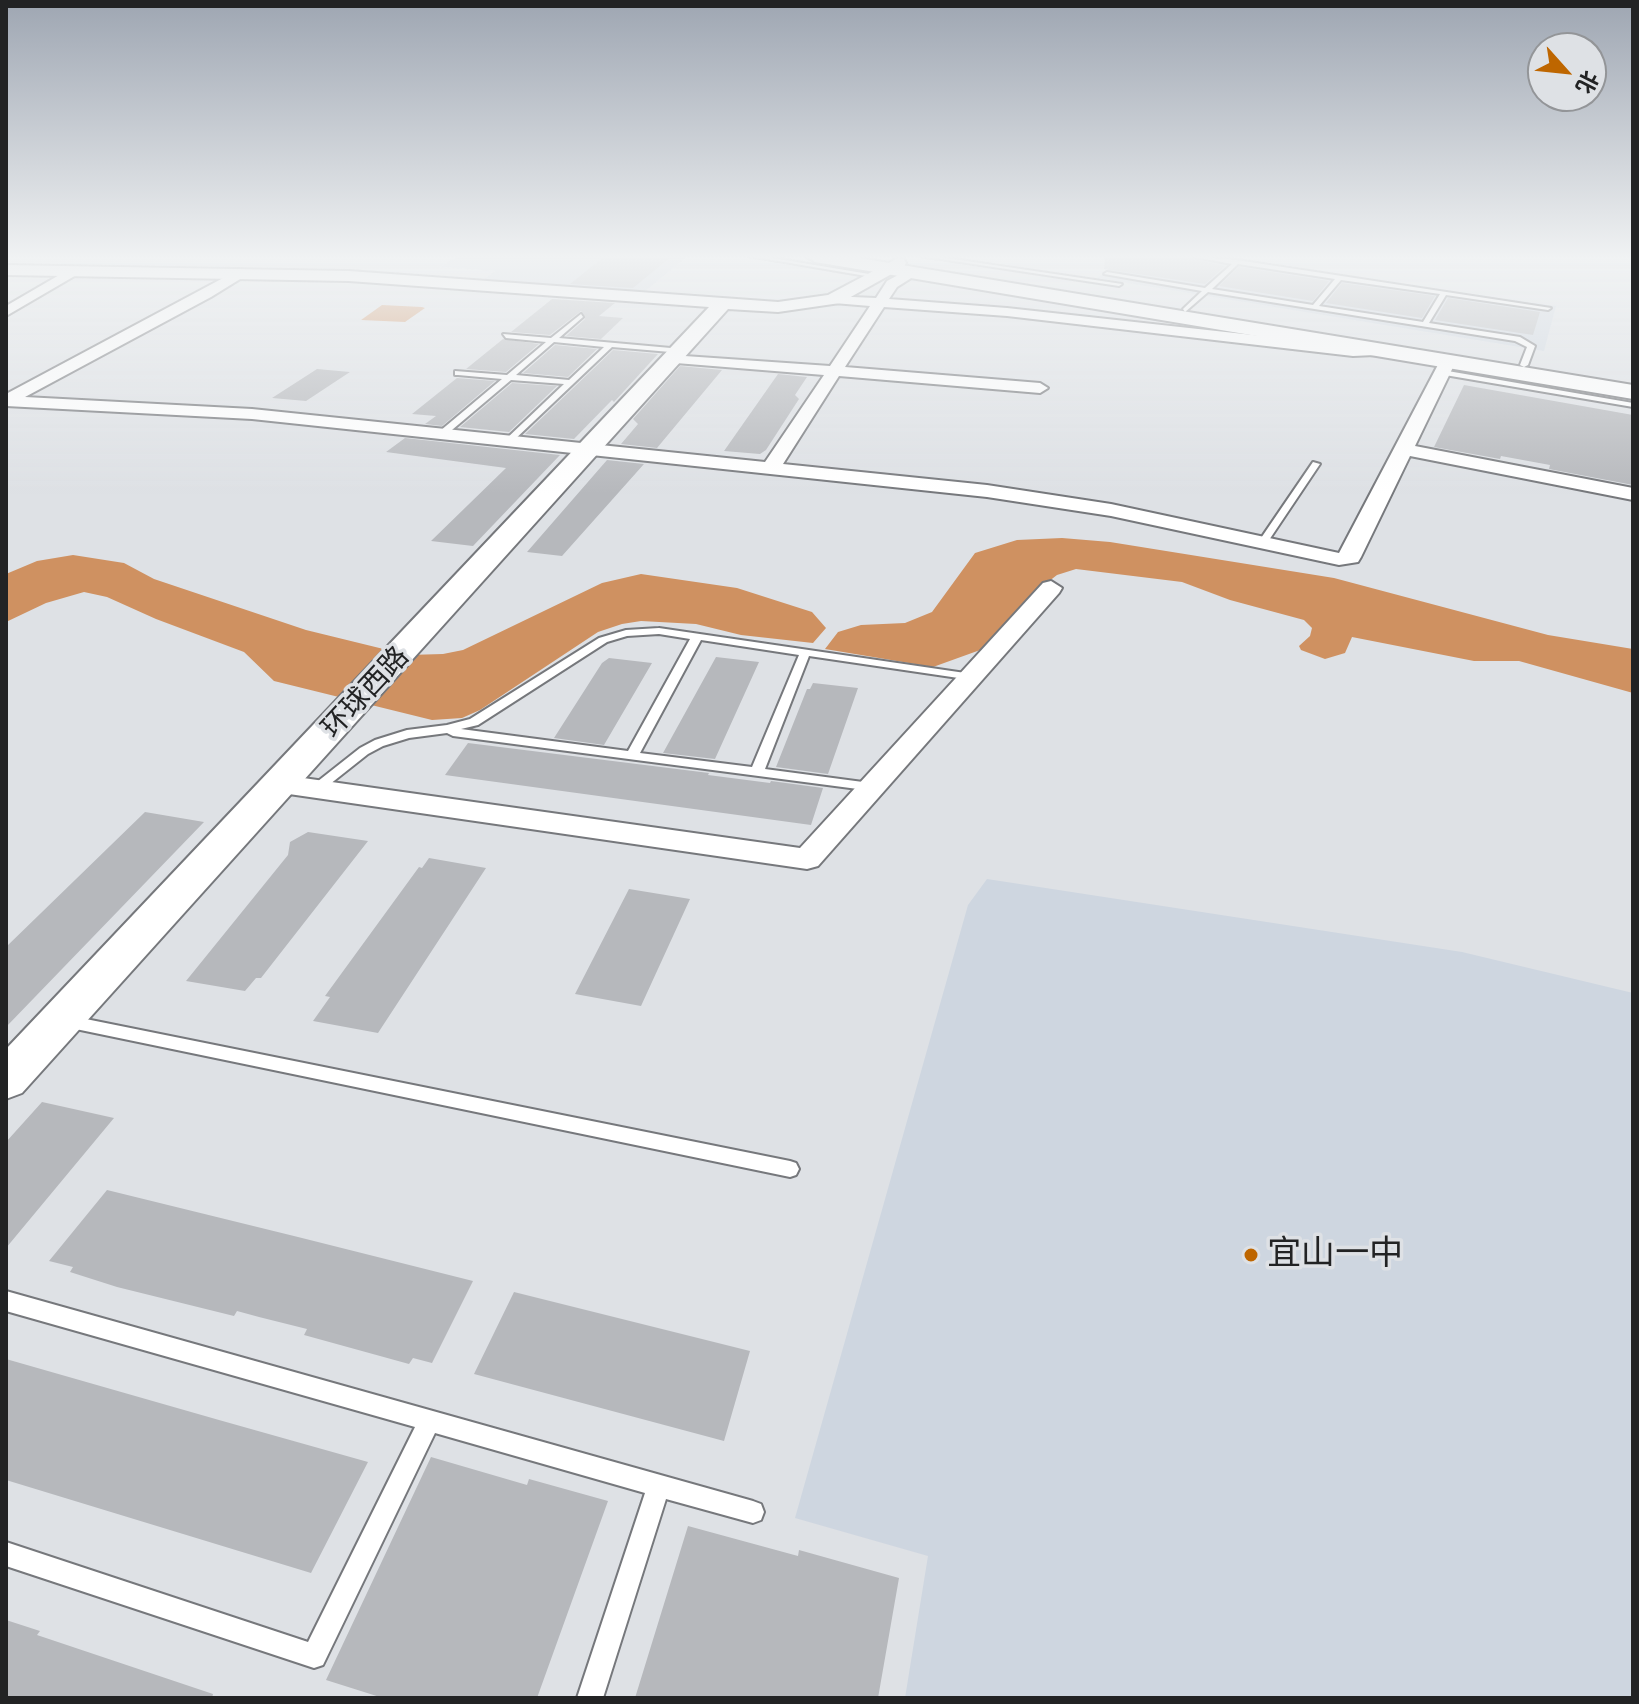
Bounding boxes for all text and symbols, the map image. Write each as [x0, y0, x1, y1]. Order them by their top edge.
north arrow [1527, 32, 1607, 112]
text: 北 [1570, 66, 1604, 98]
street label: 环球西路 [316, 641, 416, 745]
place label: 宜山一中 [1267, 1235, 1403, 1275]
marker: 宜山一中 [1242, 1246, 1260, 1264]

